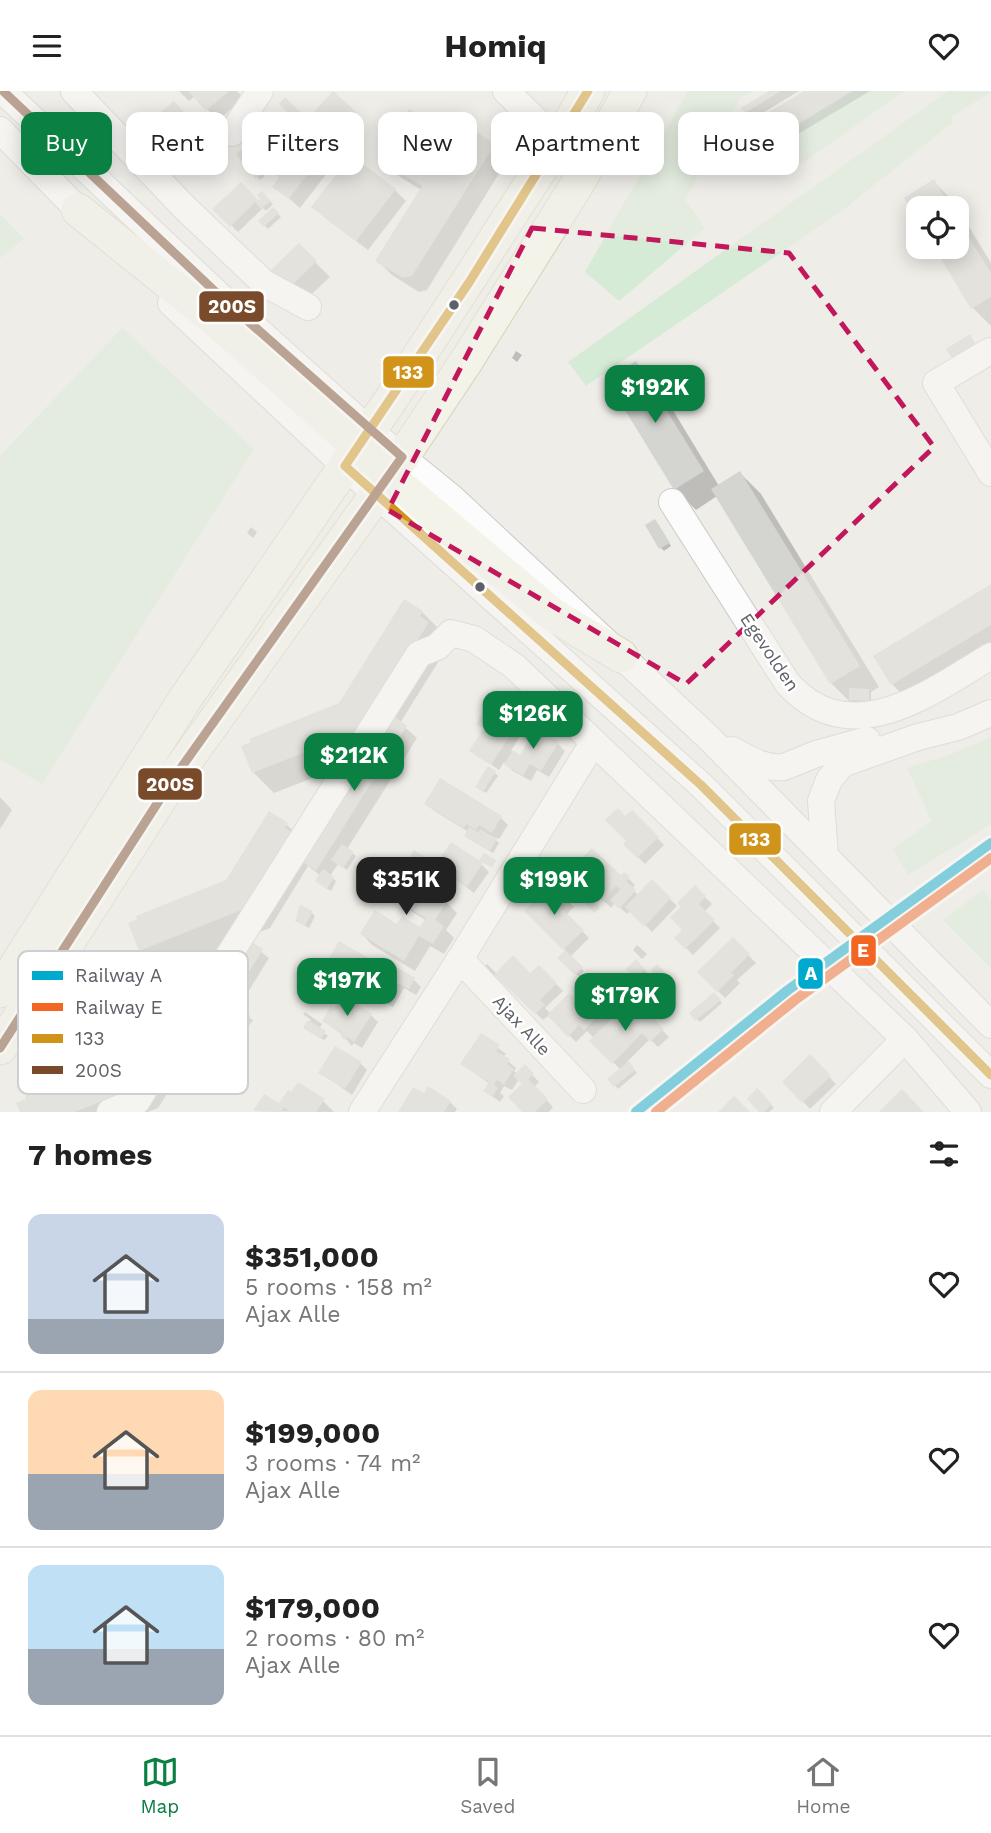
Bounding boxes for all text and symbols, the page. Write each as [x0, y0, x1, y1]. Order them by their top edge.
icon: menu [28, 27, 66, 65]
text: Homiq [444, 27, 547, 65]
icon: heart [925, 27, 963, 65]
chip: Buy [21, 112, 112, 175]
chip: Rent [126, 112, 228, 175]
chip: Filters [242, 112, 364, 175]
chip: New [378, 112, 477, 175]
chip: Apartment [491, 112, 664, 175]
chip: House [678, 112, 799, 175]
map controls [906, 196, 969, 259]
button: locate [906, 196, 969, 259]
line badge: 200S [198, 290, 265, 323]
text: 200S [208, 295, 256, 318]
unlabelled marker [447, 298, 461, 312]
line badge: 133 [382, 355, 435, 389]
text: 133 [393, 361, 423, 384]
pin: $192K [606, 365, 704, 425]
text: $192K [621, 374, 689, 401]
unlabelled marker [473, 580, 487, 594]
street label: Egevolden [736, 609, 804, 695]
pin: $126K [484, 691, 582, 751]
text: $126K [499, 700, 567, 727]
pin: $212K [305, 733, 403, 793]
text: $212K [320, 742, 388, 769]
line badge: 200S [137, 767, 203, 801]
text: 200S [146, 773, 194, 796]
line badge: 133 [728, 822, 782, 856]
text: 133 [740, 828, 770, 851]
pin: $351K [357, 857, 455, 917]
pin: $199K [505, 857, 603, 917]
text: $351K [372, 866, 440, 893]
text: $199K [520, 866, 588, 893]
line badge: E [850, 934, 877, 967]
text: E [857, 939, 869, 962]
legend [18, 951, 248, 1094]
line badge: A [797, 957, 824, 990]
pin: $197K [298, 958, 396, 1018]
text: A [805, 962, 818, 985]
text: Railway A [75, 964, 163, 987]
text: $197K [313, 967, 381, 994]
pin: $179K [576, 974, 674, 1033]
text: $179K [591, 982, 659, 1009]
street label: Ajax Alle [489, 990, 555, 1060]
text: Railway E [75, 996, 163, 1019]
text: 133 [75, 1027, 105, 1050]
text: 200S [75, 1059, 122, 1082]
icon: filters [925, 1135, 963, 1173]
text: 7 homes [28, 1137, 152, 1172]
text: $351,000 [245, 1239, 379, 1274]
icon: home [84, 1242, 168, 1326]
icon: heart [925, 1265, 963, 1303]
text: 5 rooms · 158 m² [245, 1274, 432, 1301]
text: Ajax Alle [245, 1301, 341, 1328]
text: $199,000 [245, 1415, 380, 1450]
icon: home [84, 1418, 168, 1502]
icon: heart [925, 1441, 963, 1479]
text: 3 rooms · 74 m² [245, 1450, 420, 1477]
text: Ajax Alle [245, 1477, 341, 1504]
text: $179,000 [245, 1590, 380, 1625]
icon: home [84, 1593, 168, 1677]
icon: heart [925, 1616, 963, 1654]
text: 2 rooms · 80 m² [245, 1625, 424, 1652]
text: Ajax Alle [245, 1652, 341, 1679]
tab: Map [140, 1753, 179, 1818]
tab: Saved [460, 1753, 515, 1818]
tab: Home [796, 1753, 851, 1818]

